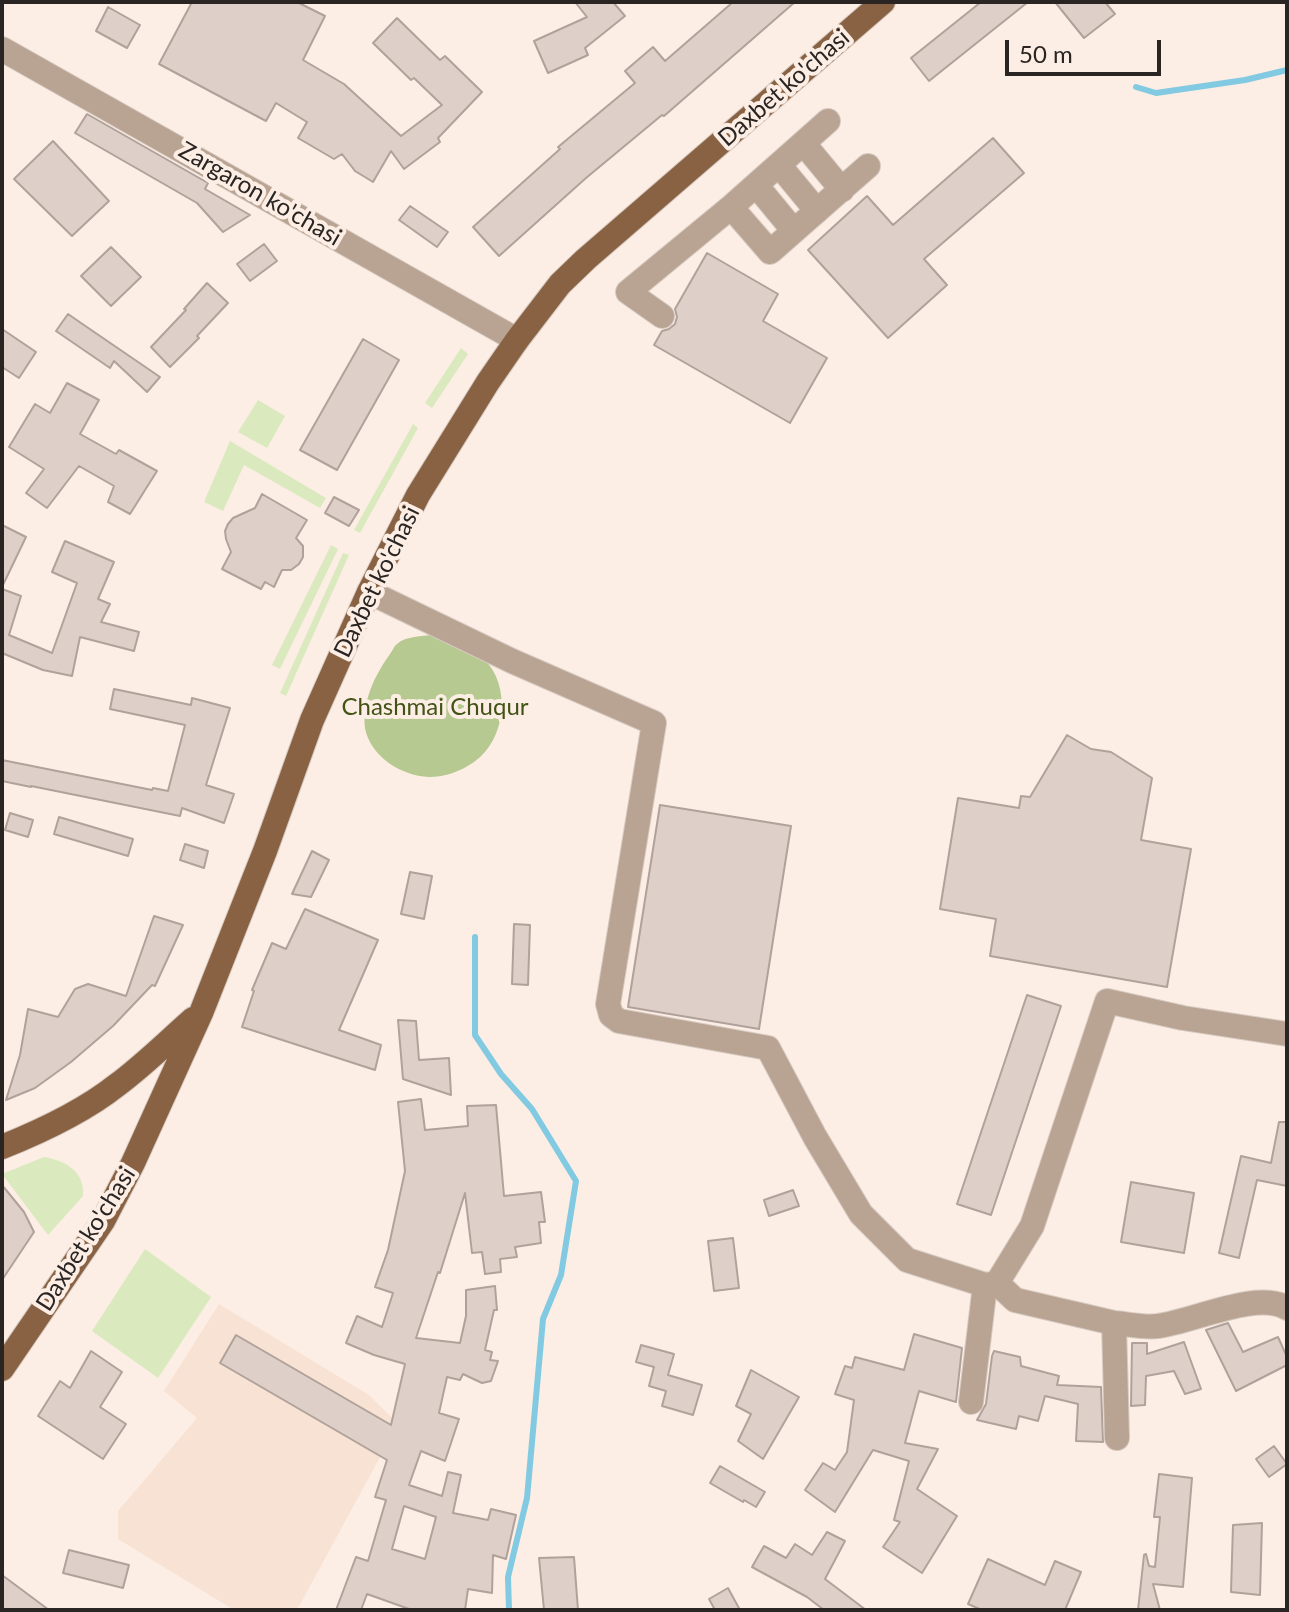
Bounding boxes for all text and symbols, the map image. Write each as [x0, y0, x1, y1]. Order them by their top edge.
street label: Daxbet ko'chasi [712, 23, 856, 153]
scale bar [1009, 24, 1165, 74]
text: 50 m [1019, 39, 1073, 68]
street label: Zargaron ko'chasi [174, 136, 346, 252]
street label: Daxbet ko'chasi [328, 502, 426, 662]
park label: Chashmai Chuqur [341, 693, 529, 721]
street label: Daxbet ko'chasi [30, 1162, 142, 1316]

